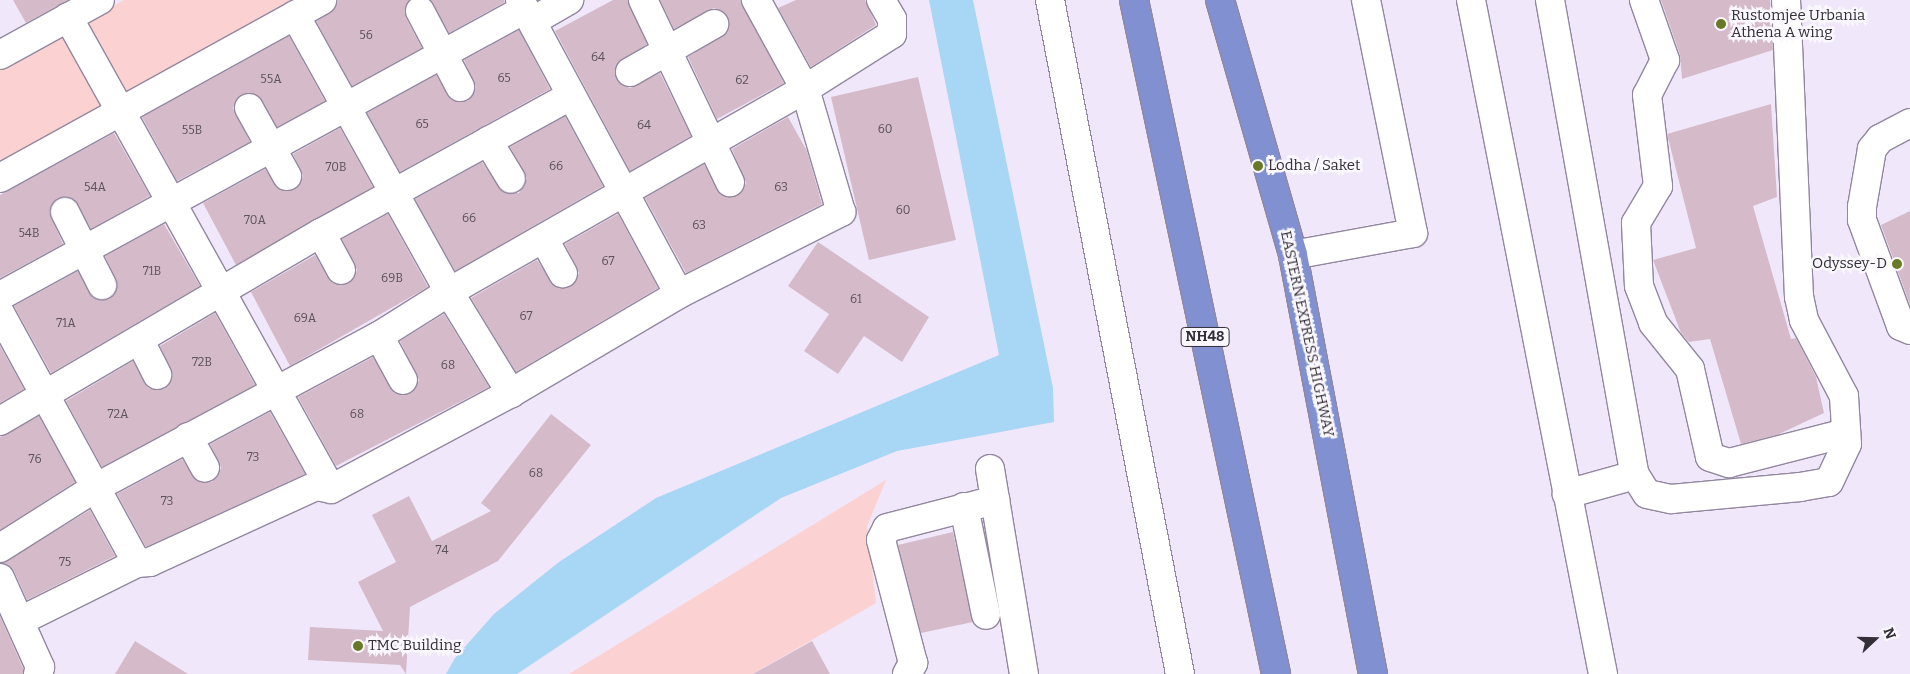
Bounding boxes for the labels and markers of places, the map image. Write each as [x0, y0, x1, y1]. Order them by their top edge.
place label: Rustomjee Urbania Athena A wing [1731, 6, 1865, 41]
marker: Rustomjee Urbania Athena A wing [1715, 18, 1727, 30]
place label: Lodha / Saket [1268, 157, 1360, 175]
marker: Lodha / Saket [1252, 160, 1264, 172]
place label: Odyssey-D [1812, 255, 1887, 273]
marker: Odyssey-D [1891, 258, 1903, 270]
place label: TMC Building [368, 637, 461, 655]
marker: TMC Building [352, 640, 364, 652]

